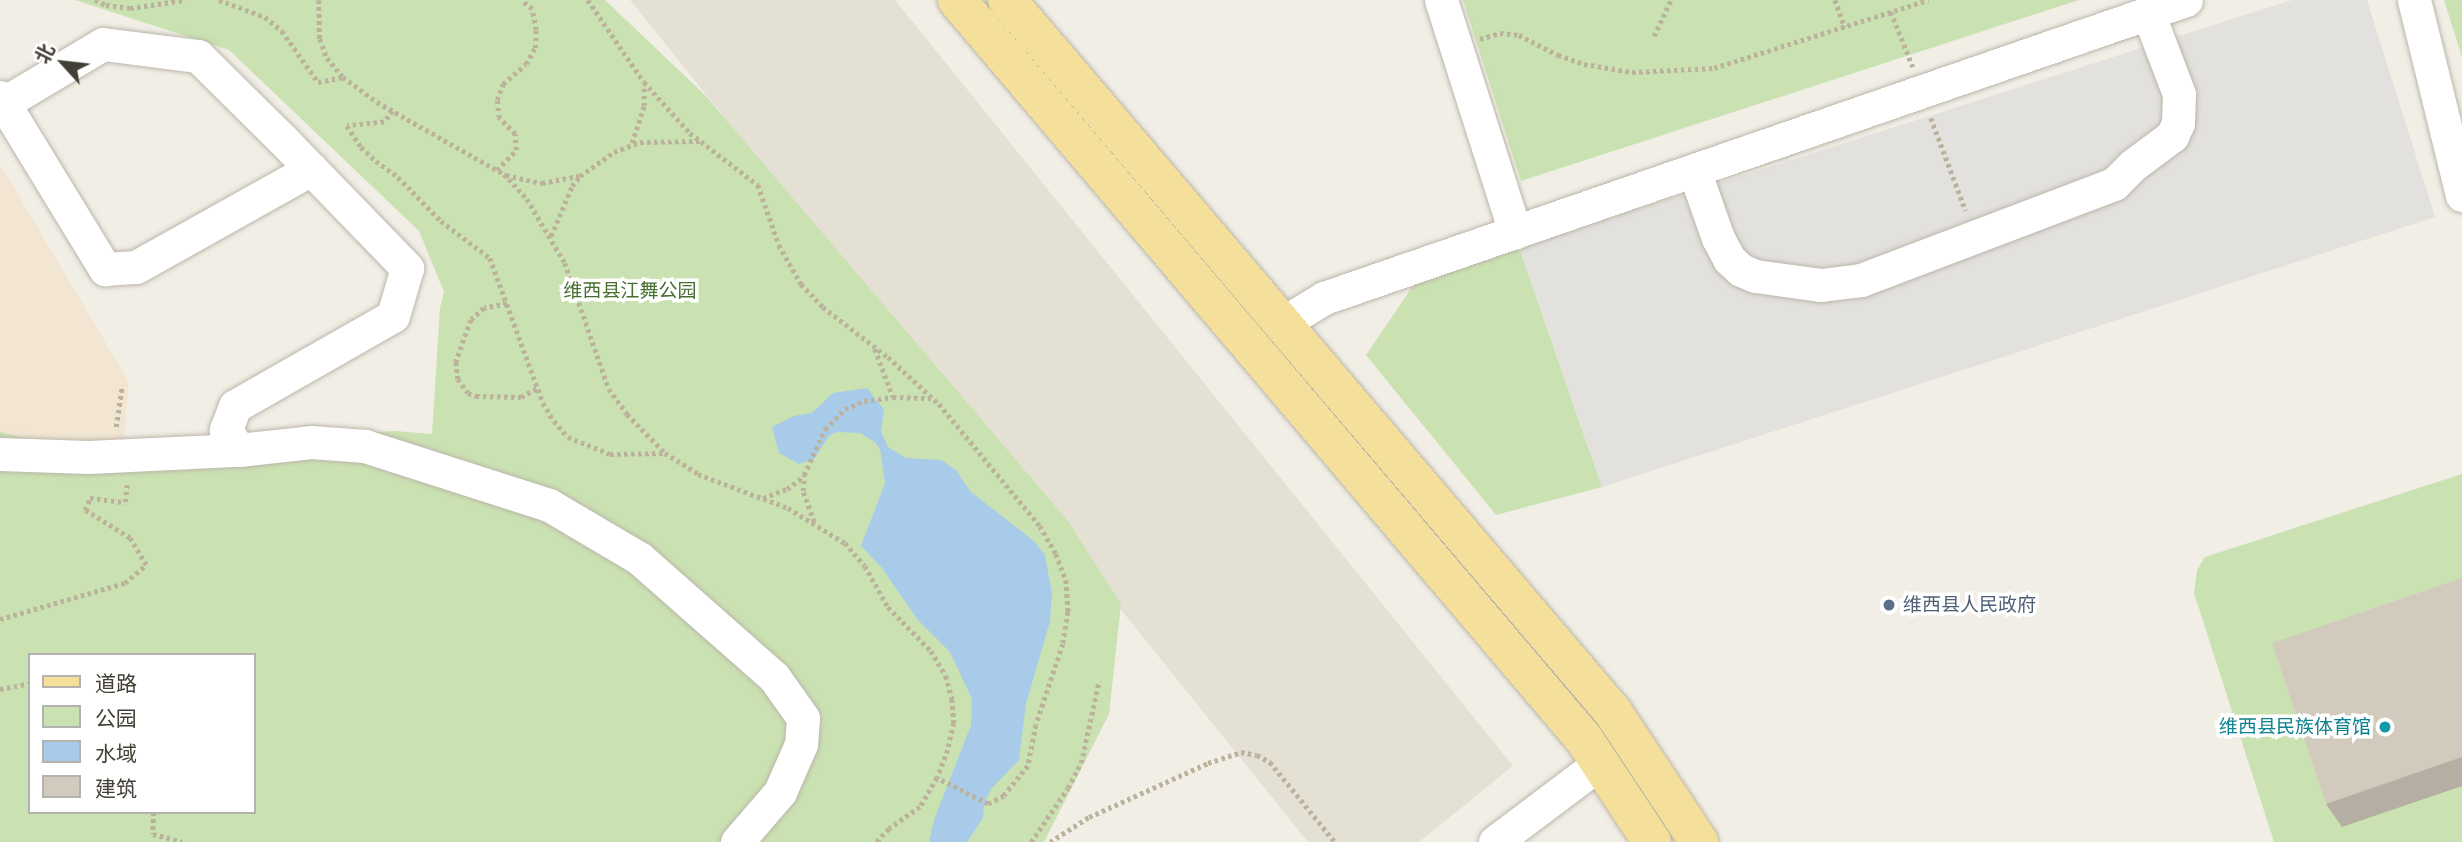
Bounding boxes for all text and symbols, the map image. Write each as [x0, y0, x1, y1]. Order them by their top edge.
north arrow [28, 28, 98, 98]
text: 北 [30, 40, 58, 67]
park label: 维西县江舞公园 [564, 280, 696, 302]
place label: 维西县人民政府 [1903, 594, 2036, 616]
marker: 维西县人民政府 [1881, 597, 1897, 613]
legend [28, 653, 256, 814]
text: 道路 [95, 672, 137, 696]
text: 公园 [95, 707, 137, 731]
place label: 维西县民族体育馆 [2219, 716, 2371, 738]
marker: 维西县民族体育馆 [2377, 719, 2393, 735]
text: 水域 [95, 742, 137, 766]
text: 建筑 [95, 777, 137, 801]

